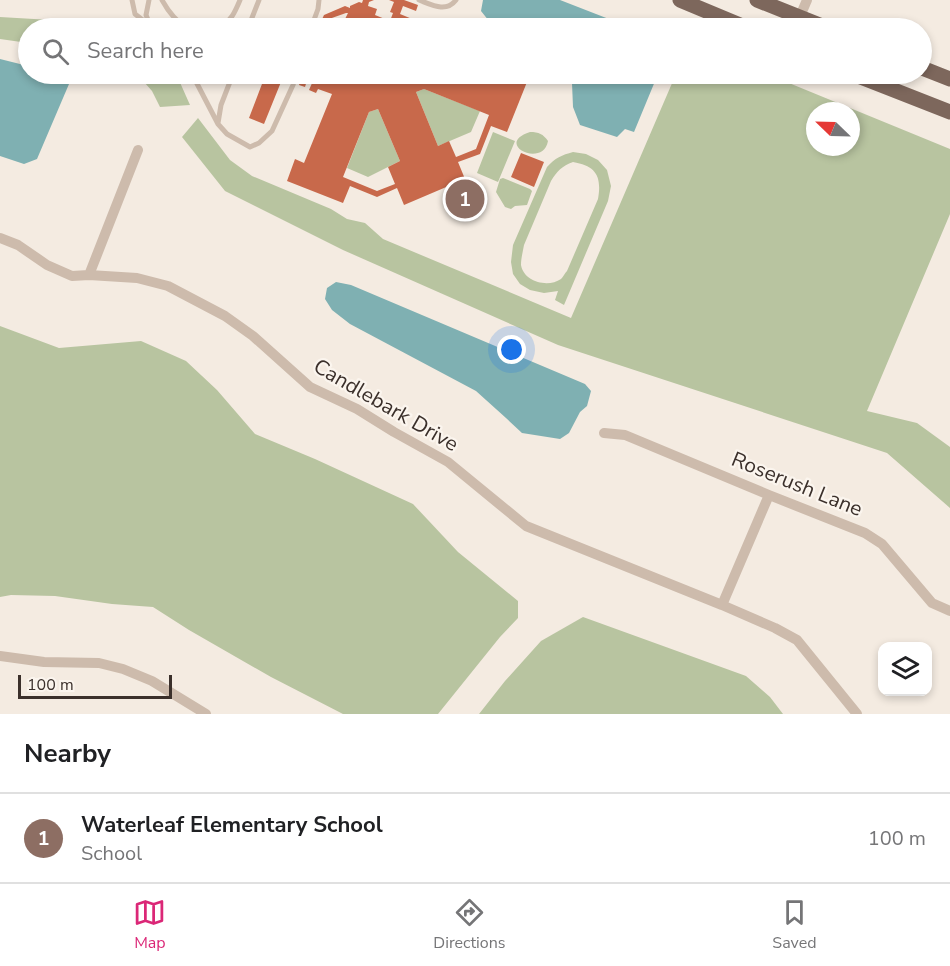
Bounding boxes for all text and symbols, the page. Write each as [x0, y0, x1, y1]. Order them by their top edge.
search box [18, 18, 932, 84]
icon: search [39, 35, 72, 68]
text: Search here [87, 36, 204, 66]
north arrow [806, 102, 860, 156]
pin: 1 [446, 176, 484, 222]
your location [497, 335, 526, 364]
street label: Candlebark Drive [308, 352, 464, 458]
street label: Roserush Lane [727, 445, 867, 523]
map controls [878, 642, 932, 696]
button: layers [878, 642, 932, 696]
scale bar [18, 672, 172, 700]
text: 100 m [27, 674, 74, 696]
text: Nearby [24, 736, 111, 771]
text: Waterleaf Elementary School [81, 810, 383, 840]
text: 1 [38, 825, 50, 852]
text: 100 m [868, 825, 926, 852]
text: School [81, 840, 142, 867]
tab: Map [133, 896, 166, 954]
tab: Directions [433, 896, 505, 954]
tab: Saved [772, 896, 817, 954]

